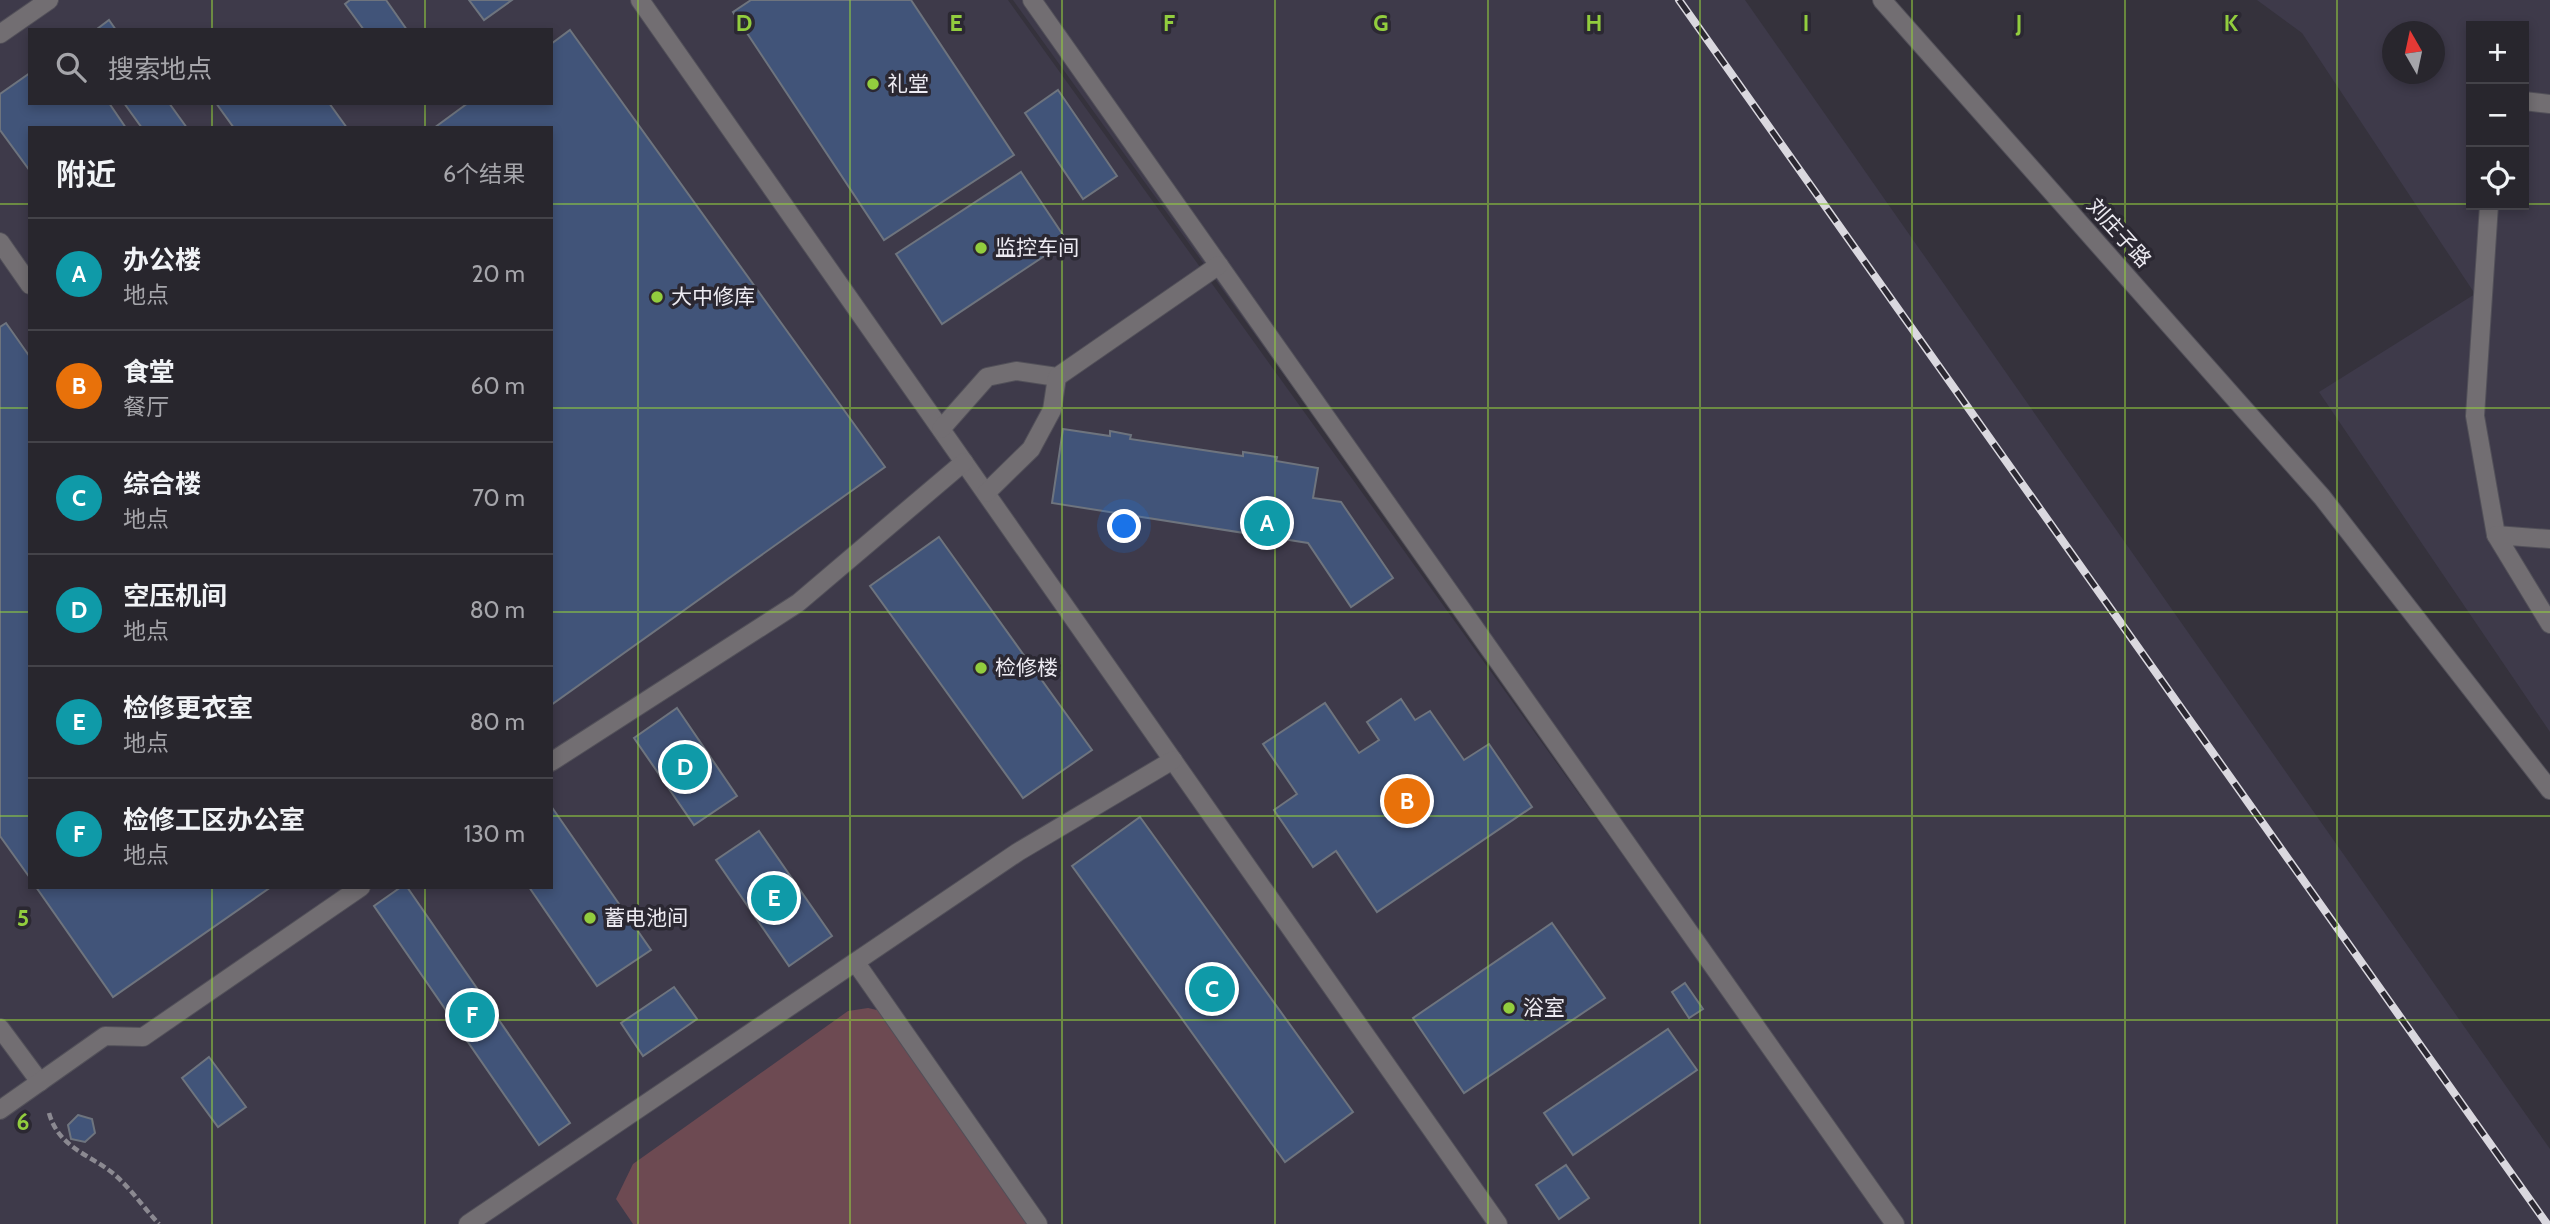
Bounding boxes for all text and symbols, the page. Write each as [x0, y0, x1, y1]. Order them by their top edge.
text: D [736, 9, 752, 37]
text: E [949, 9, 963, 37]
text: F [1163, 9, 1175, 37]
text: G [1373, 9, 1389, 37]
text: H [1586, 9, 1602, 37]
text: I [1803, 9, 1809, 37]
text: J [2015, 9, 2022, 37]
text: K [2224, 9, 2239, 37]
north arrow [2382, 21, 2445, 84]
map controls [2466, 21, 2529, 210]
button: + [2466, 21, 2529, 84]
search box [28, 28, 553, 105]
icon: search [52, 48, 90, 86]
text: 搜索地点 [108, 53, 212, 85]
place label: 礼堂 [887, 71, 929, 96]
marker: 礼堂 [865, 76, 881, 92]
button: − [2466, 84, 2529, 147]
button: locate [2466, 147, 2529, 210]
text: 附近 [56, 156, 116, 193]
text: 6个结果 [443, 160, 525, 188]
street label: 刘庄子路 [2082, 193, 2157, 272]
place label: 监控车间 [995, 235, 1079, 260]
marker: 监控车间 [973, 240, 989, 256]
text: 办公楼 [123, 244, 201, 276]
text: A [72, 260, 86, 288]
text: 20 m [472, 260, 525, 288]
text: 地点 [123, 281, 169, 309]
place label: 大中修库 [671, 284, 755, 309]
marker: 大中修库 [649, 289, 665, 305]
text: 食堂 [123, 356, 175, 388]
text: B [72, 372, 86, 400]
text: 60 m [471, 372, 525, 400]
text: 餐厅 [123, 393, 169, 421]
text: 综合楼 [123, 468, 201, 500]
text: C [72, 484, 86, 512]
text: 70 m [472, 484, 525, 512]
pin: A [1244, 497, 1290, 549]
text: 地点 [123, 505, 169, 533]
your location [1107, 509, 1141, 543]
text: 空压机间 [123, 580, 227, 612]
text: D [71, 596, 87, 624]
text: 80 m [470, 596, 525, 624]
text: 地点 [123, 617, 169, 645]
place label: 检修楼 [995, 655, 1058, 680]
marker: 检修楼 [973, 660, 989, 676]
text: 检修更衣室 [123, 692, 253, 724]
text: E [72, 708, 86, 736]
text: 80 m [470, 708, 525, 736]
text: 地点 [123, 729, 169, 757]
pin: D [662, 741, 708, 793]
pin: B [1384, 775, 1430, 827]
text: 检修工区办公室 [123, 804, 305, 836]
text: F [73, 820, 85, 848]
text: 130 m [464, 820, 525, 848]
text: 地点 [123, 841, 169, 869]
pin: E [751, 872, 797, 924]
text: 5 [17, 904, 29, 932]
place label: 蓄电池间 [604, 905, 688, 930]
marker: 蓄电池间 [582, 910, 598, 926]
pin: C [1189, 963, 1235, 1015]
pin: F [449, 989, 495, 1041]
place label: 浴室 [1523, 995, 1565, 1020]
marker: 浴室 [1501, 1000, 1517, 1016]
text: 6 [17, 1108, 29, 1136]

